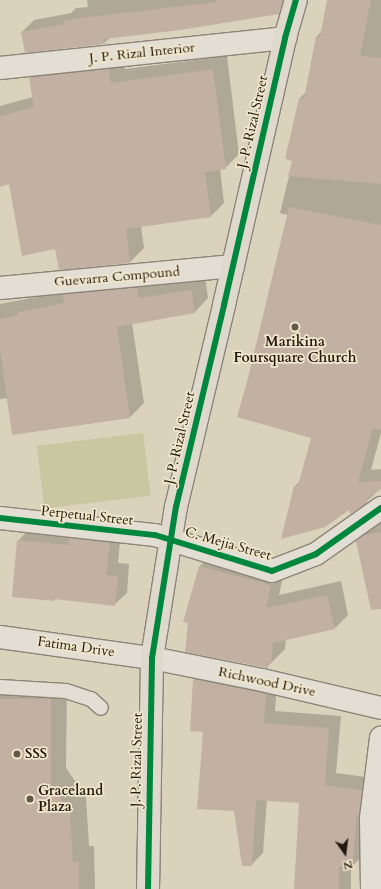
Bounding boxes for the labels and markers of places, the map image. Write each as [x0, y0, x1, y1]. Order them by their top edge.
marker: Marikina Foursquare Church [290, 322, 300, 332]
place label: Marikina Foursquare Church [234, 334, 356, 366]
place label: SSS [25, 746, 47, 762]
marker: SSS [12, 749, 22, 759]
place label: Graceland Plaza [38, 783, 103, 816]
marker: Graceland Plaza [25, 794, 35, 804]

